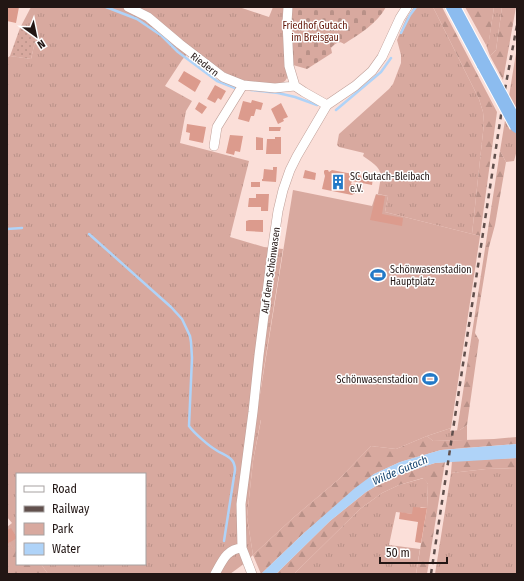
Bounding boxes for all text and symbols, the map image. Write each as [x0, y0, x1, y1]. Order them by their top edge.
north arrow [16, 16, 56, 56]
park label: Friedhof Gutach im Breisgau [283, 20, 347, 44]
text: N [35, 37, 47, 51]
street label: Riedern [188, 50, 221, 79]
place label: SC Gutach-Bleibach e.V. [350, 171, 430, 195]
building icon: SC Gutach-Bleibach e.V. [329, 173, 347, 191]
street label: Auf dem Schönwasen [259, 226, 283, 314]
place label: Schönwasenstadion Hauptplatz [390, 264, 472, 288]
sports icon: Schönwasenstadion Hauptplatz [369, 266, 387, 284]
sports icon: Schönwasenstadion [421, 370, 439, 388]
place label: Schönwasenstadion [336, 374, 418, 386]
water label: Wilde Gutach [371, 453, 430, 488]
legend [16, 473, 146, 565]
text: Road [52, 482, 77, 496]
text: Railway [52, 502, 90, 516]
text: Park [52, 522, 74, 536]
scale bar [380, 539, 447, 565]
text: Water [52, 542, 81, 556]
text: 50 m [386, 546, 410, 560]

